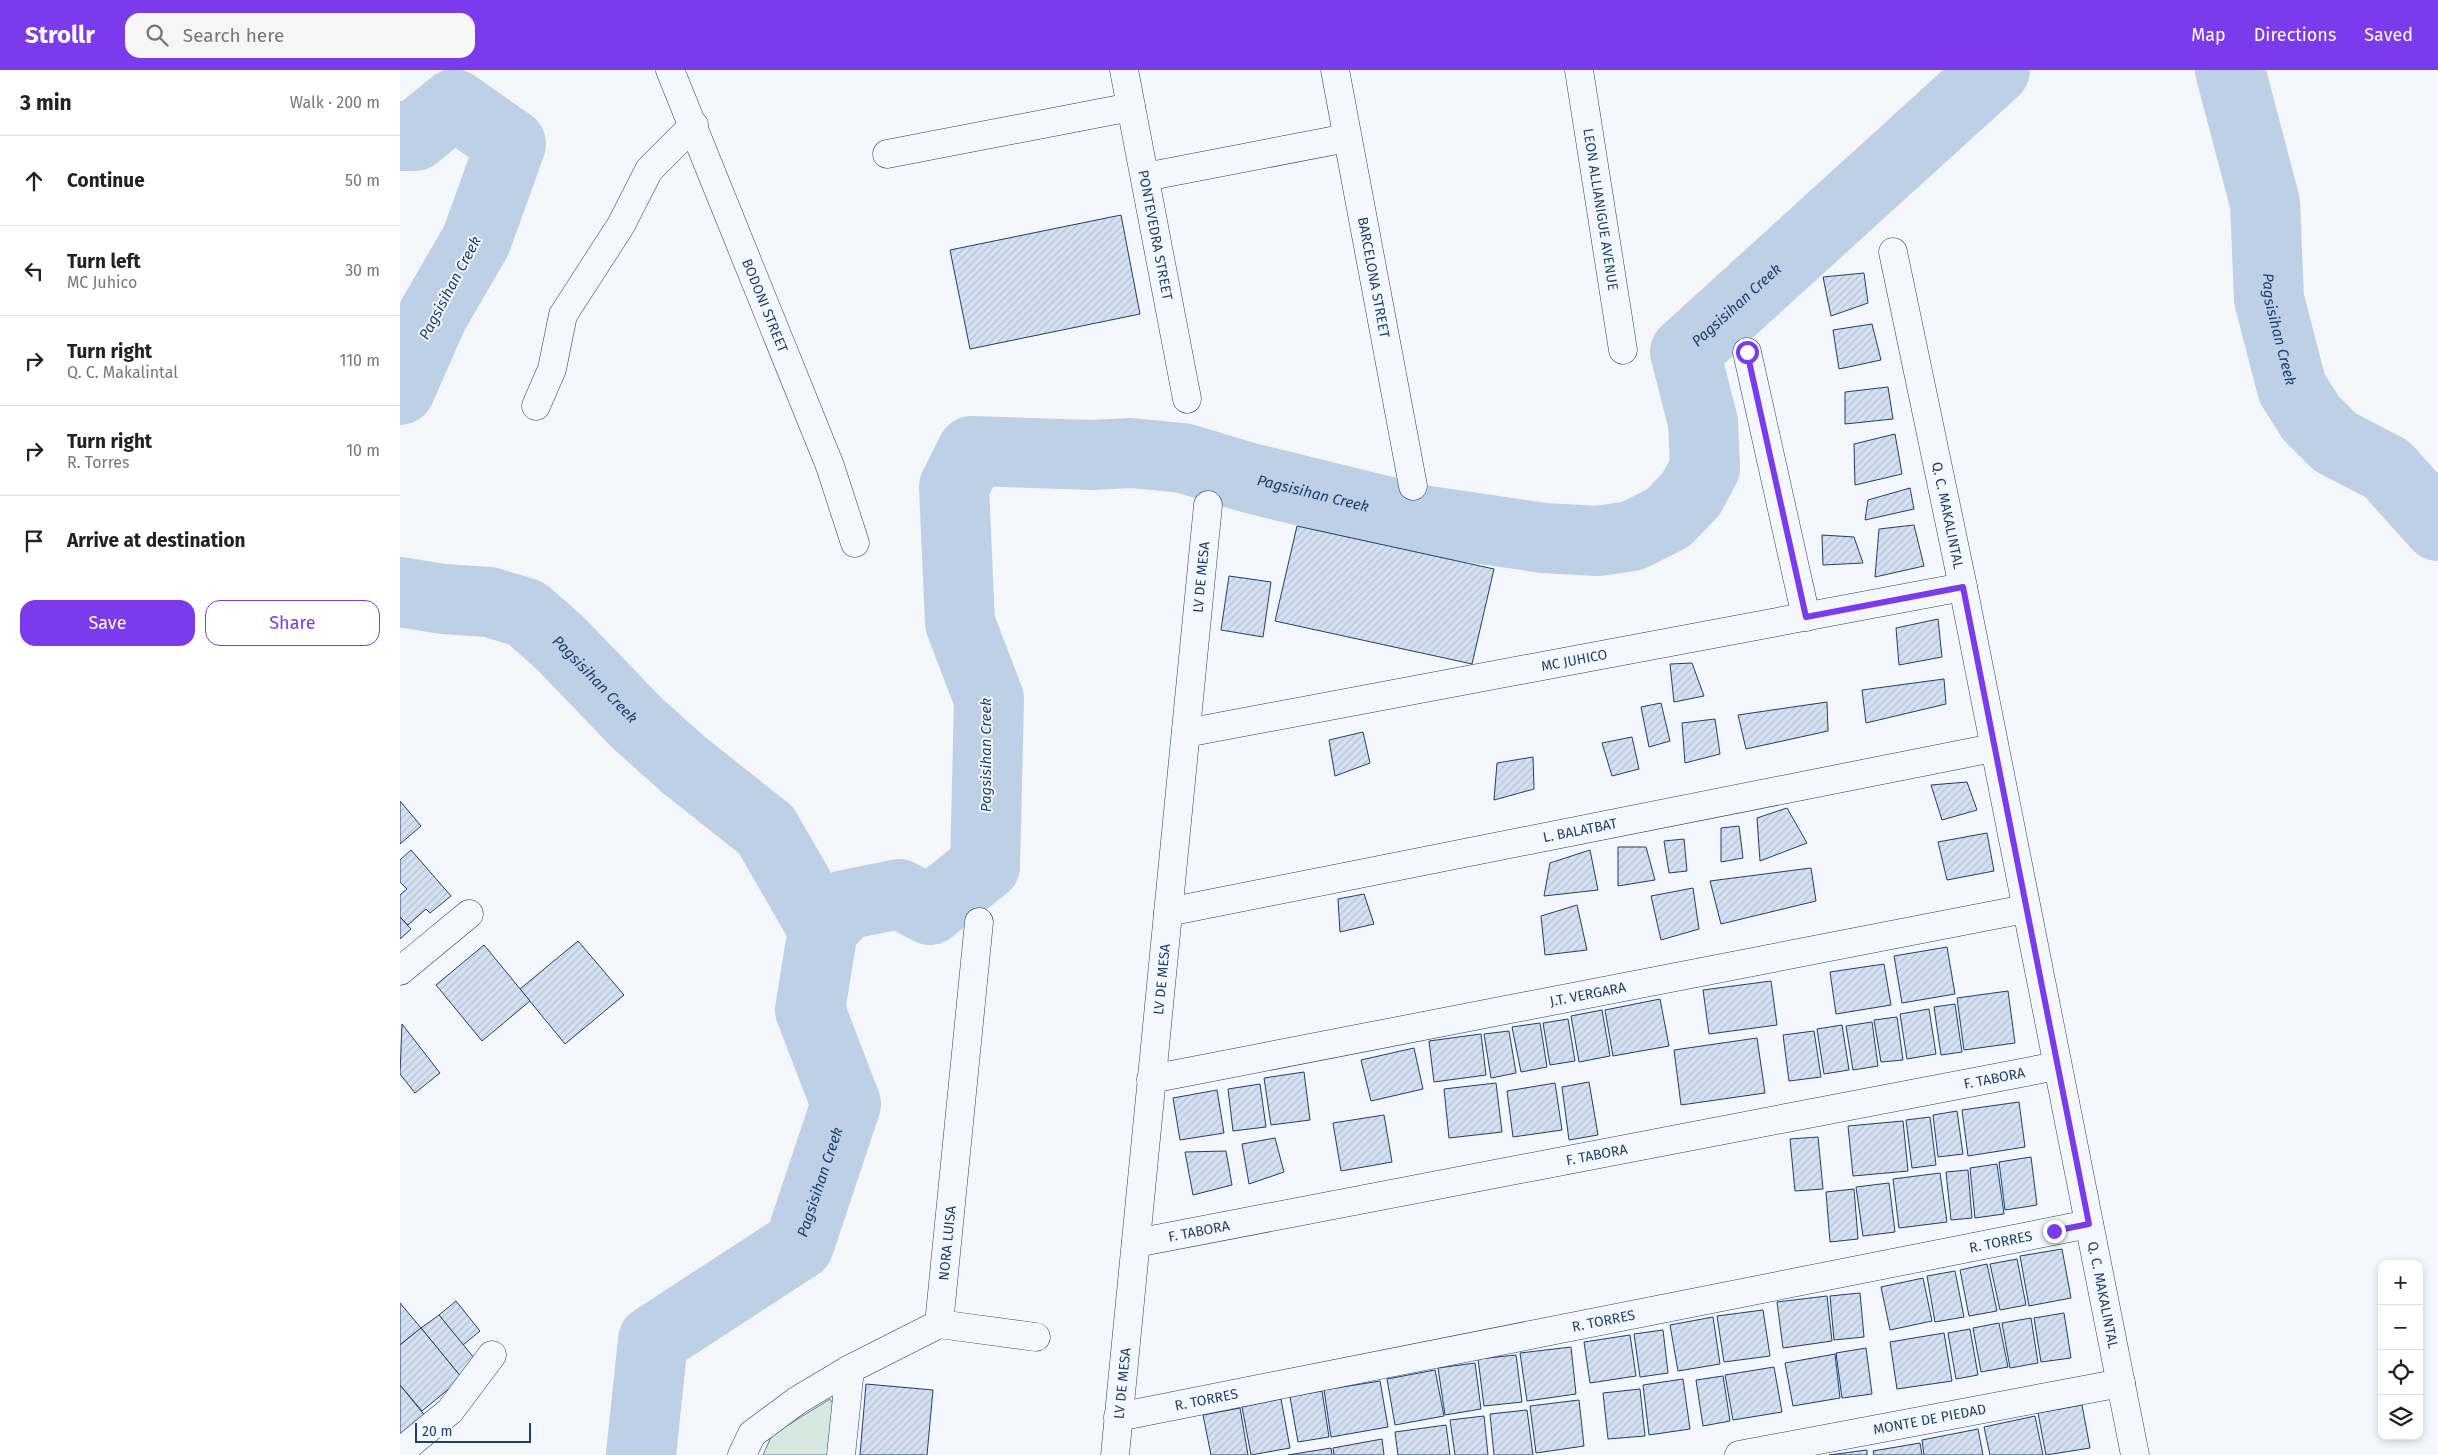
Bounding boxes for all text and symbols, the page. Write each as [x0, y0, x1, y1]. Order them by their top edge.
search box [125, 13, 475, 58]
text: Strollr [25, 21, 95, 49]
icon: search [143, 21, 171, 49]
text: Search here [183, 24, 284, 47]
text: Map [2191, 24, 2226, 46]
text: Directions [2254, 24, 2336, 46]
text: Saved [2364, 24, 2413, 46]
text: 3 min [20, 90, 72, 116]
text: Walk · 200 m [290, 93, 380, 112]
street label: LEON ALLIANIGUE AVENUE [1580, 127, 1622, 292]
icon: ahead [20, 167, 48, 195]
text: Continue [67, 169, 145, 192]
street label: PONTEVEDRA STREET [1135, 169, 1177, 302]
text: 50 m [345, 171, 380, 190]
street label: BARCELONA STREET [1354, 215, 1394, 340]
water label: Pagsisihan Creek [415, 233, 485, 343]
text: Turn left [67, 250, 141, 273]
street label: BODONI STREET [739, 256, 792, 356]
icon: left [20, 257, 48, 285]
water label: Pagsisihan Creek [1688, 260, 1785, 350]
text: 30 m [345, 261, 380, 280]
text: MC Juhico [67, 273, 137, 292]
water label: Pagsisihan Creek [2259, 273, 2300, 387]
text: Turn right [67, 340, 152, 363]
route start [1736, 341, 1759, 364]
icon: right [20, 347, 48, 375]
text: 110 m [339, 351, 380, 370]
text: Q. C. Makalintal [67, 363, 178, 382]
text: Turn right [67, 430, 152, 453]
icon: right [20, 437, 48, 465]
text: 10 m [346, 441, 380, 460]
text: R. Torres [67, 453, 130, 472]
street label: Q. C. MAKALINTAL [1929, 460, 1967, 570]
water label: Pagsisihan Creek [1255, 471, 1371, 516]
icon: arrive [20, 527, 48, 555]
text: Arrive at destination [67, 529, 246, 552]
street label: LV DE MESA [1189, 541, 1213, 614]
button: Save [20, 600, 195, 646]
button: Share [205, 600, 380, 646]
water label: Pagsisihan Creek [549, 632, 641, 727]
street label: MC JUHICO [1540, 646, 1609, 675]
water label: Pagsisihan Creek [977, 698, 995, 812]
street label: L. BALATBAT [1541, 814, 1619, 846]
street label: LV DE MESA [1150, 943, 1174, 1016]
street label: J.T. VERGARA [1548, 978, 1627, 1010]
street label: F. TABORA [1962, 1064, 2026, 1092]
water label: Pagsisihan Creek [793, 1125, 847, 1239]
street label: F. TABORA [1564, 1140, 1629, 1169]
street label: NORA LUISA [935, 1205, 959, 1281]
street label: F. TABORA [1167, 1217, 1231, 1245]
route end [2043, 1220, 2066, 1243]
street label: R. TORRES [1968, 1227, 2034, 1256]
street label: Q. C. MAKALINTAL [2084, 1240, 2122, 1350]
map controls [2378, 1260, 2423, 1440]
button: + [2378, 1260, 2423, 1305]
button: − [2378, 1305, 2423, 1350]
street label: R. TORRES [1570, 1306, 1637, 1335]
street label: LV DE MESA [1110, 1347, 1134, 1420]
button: locate [2378, 1350, 2423, 1395]
street label: R. TORRES [1173, 1385, 1240, 1414]
button: layers [2378, 1395, 2423, 1440]
street label: MONTE DE PIEDAD [1872, 1400, 1987, 1438]
scale bar [415, 1420, 531, 1443]
text: 20 m [422, 1423, 452, 1440]

